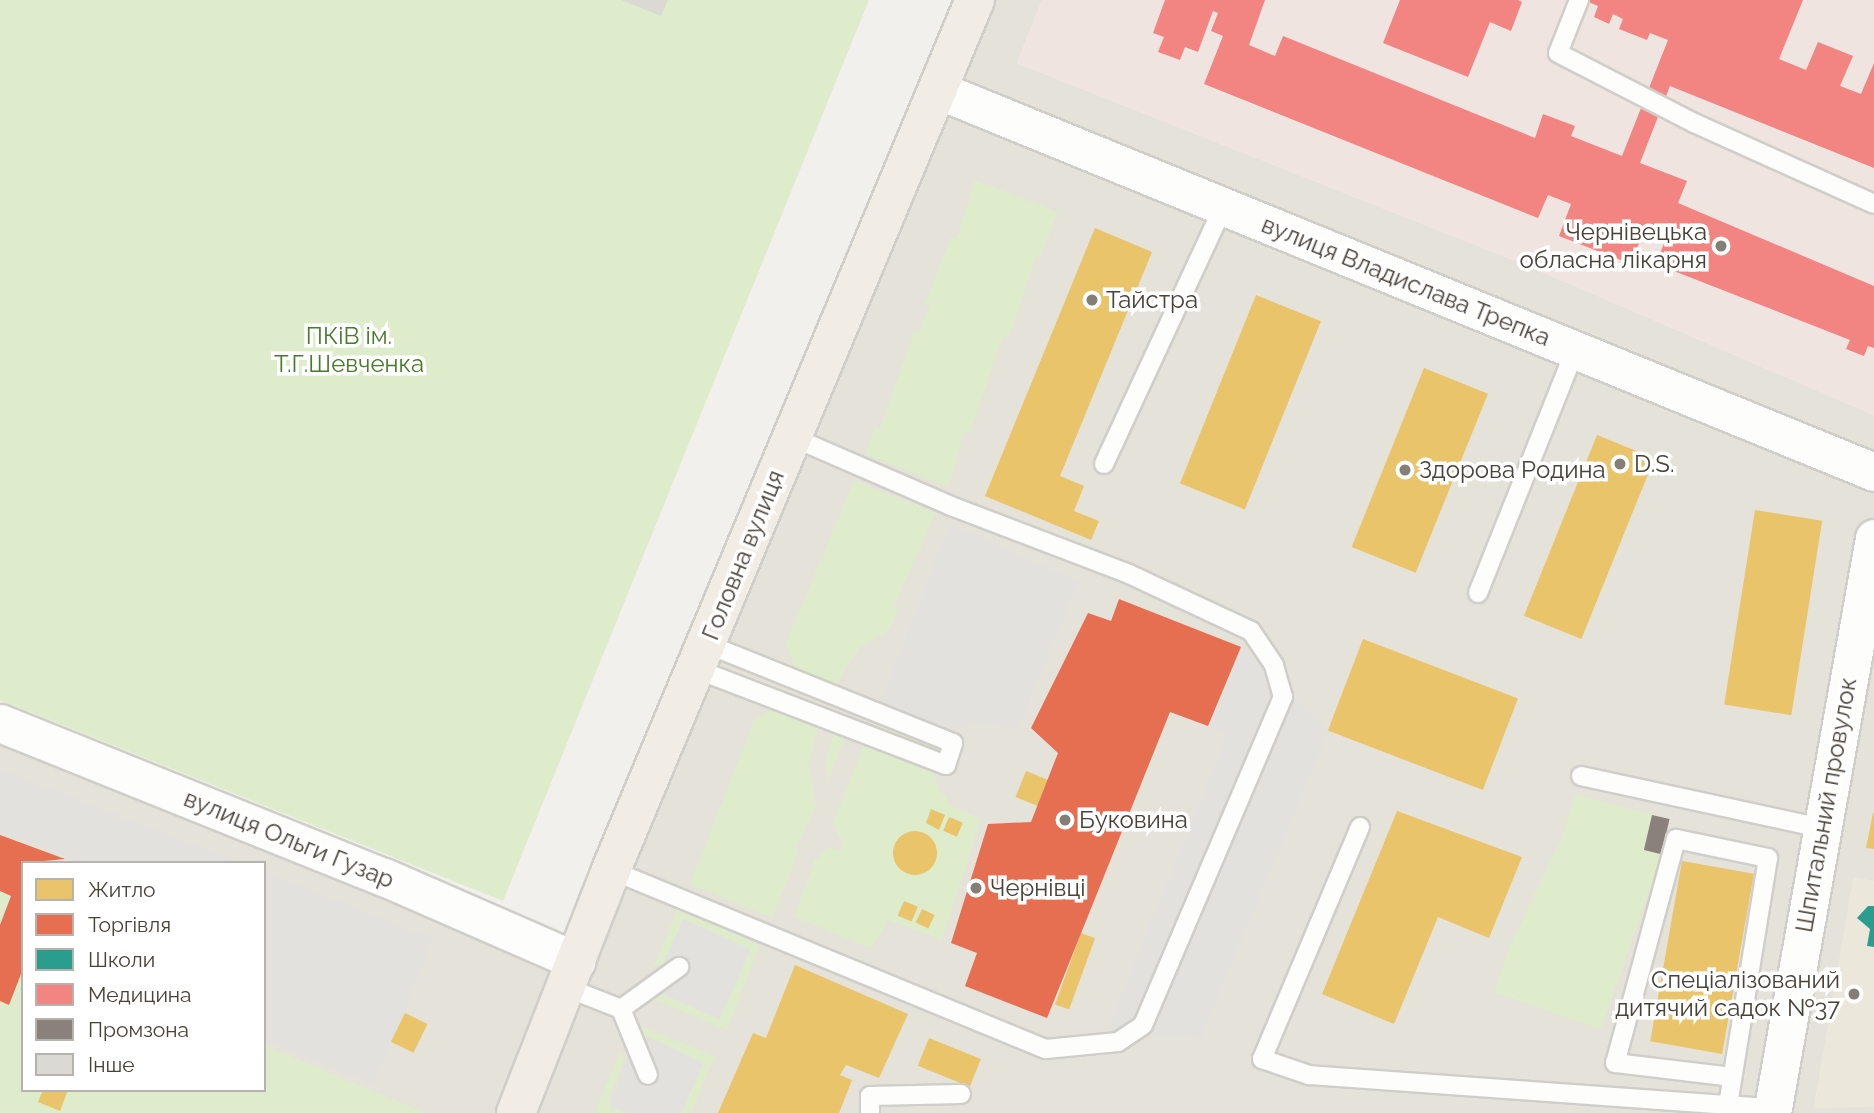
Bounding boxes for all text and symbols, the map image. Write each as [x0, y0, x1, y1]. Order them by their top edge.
street label: вулиця Владислава Трепка [1257, 210, 1555, 352]
place label: Чернівецька обласна лікарня [1519, 218, 1707, 274]
marker: Чернівецька обласна лікарня [1713, 238, 1729, 254]
place label: Тайстра [1106, 286, 1198, 314]
marker: Тайстра [1084, 292, 1100, 308]
park label: ПКіВ ім. Т.Г.Шевченка [274, 322, 424, 378]
place label: D.S. [1634, 450, 1674, 478]
place label: Здорова Родина [1419, 456, 1606, 484]
marker: D.S. [1612, 456, 1628, 472]
marker: Здорова Родина [1397, 462, 1413, 478]
street label: Головна вулиця [696, 466, 790, 644]
street label: Шпитальний провулок [1789, 675, 1863, 935]
street label: вулиця Ольги Гузар [180, 784, 398, 894]
place label: Буковина [1079, 806, 1188, 834]
marker: Буковина [1057, 812, 1073, 828]
legend [21, 861, 266, 1092]
place label: Чернівці [990, 874, 1086, 902]
text: Житло [88, 877, 156, 902]
marker: Чернівці [968, 880, 984, 896]
text: Торгівля [88, 912, 171, 937]
text: Школи [88, 947, 155, 972]
place label: Спеціалізований дитячий садок №37 [1615, 966, 1840, 1022]
text: Медицина [88, 982, 192, 1007]
marker: Спеціалізований дитячий садок №37 [1846, 986, 1862, 1002]
text: Промзона [88, 1017, 189, 1042]
text: Інше [88, 1052, 135, 1077]

